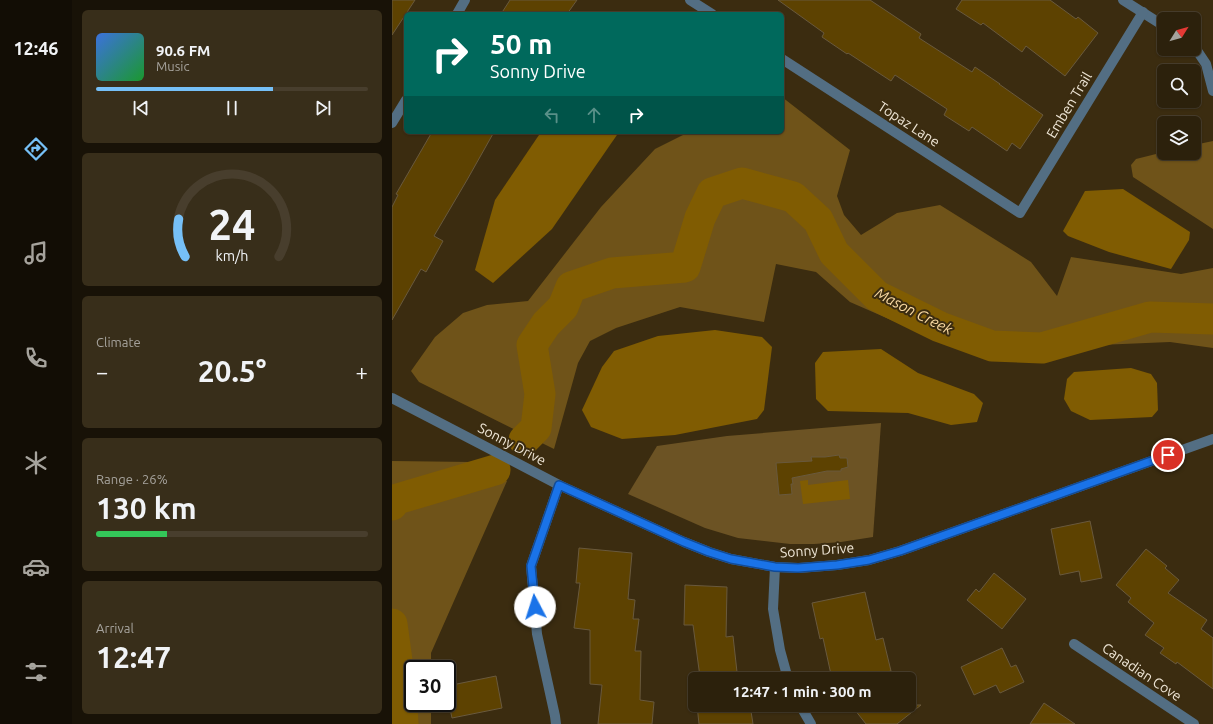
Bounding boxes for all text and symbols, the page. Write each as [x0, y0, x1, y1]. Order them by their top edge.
north arrow [1157, 12, 1201, 56]
map controls [1157, 12, 1201, 160]
icon: right [424, 28, 476, 80]
text: 50 m [490, 28, 552, 59]
text: 12:46 [13, 38, 59, 58]
text: 90.6 FM [156, 42, 210, 59]
text: Music [156, 59, 190, 73]
text: Sonny Drive [490, 61, 586, 81]
button: search [1157, 64, 1201, 108]
street label: Emben Trail [1043, 69, 1095, 141]
icon: previous [130, 97, 152, 119]
icon: pause [221, 97, 243, 119]
icon: next [312, 97, 334, 119]
street label: Topaz Lane [875, 98, 943, 150]
icon: left [541, 104, 563, 126]
icon: ahead [583, 104, 605, 126]
icon: right [625, 104, 647, 126]
button: layers [1157, 116, 1201, 160]
icon: directions [22, 135, 50, 163]
text: 24 [209, 201, 255, 248]
icon: music [22, 239, 50, 267]
text: km/h [216, 248, 248, 264]
water label: Mason Creek [872, 284, 956, 338]
text: Climate [96, 335, 141, 349]
icon: phone [22, 344, 50, 372]
text: 20.5° [198, 354, 266, 388]
text: − [96, 359, 108, 384]
text: + [356, 359, 368, 384]
street label: Sonny Drive [475, 419, 549, 469]
pin [1151, 438, 1185, 472]
icon: arrive [1157, 444, 1179, 466]
icon: climate [22, 449, 50, 477]
text: Range · 26% [96, 472, 168, 486]
text: 130 km [96, 491, 197, 525]
street label: Sonny Drive [779, 539, 855, 561]
icon: car [22, 553, 50, 581]
position arrow [514, 586, 556, 628]
text: Arrival [96, 621, 134, 635]
text: 12:47 [96, 640, 171, 674]
street label: Canadian Cove [1099, 640, 1185, 704]
icon: filters [22, 658, 50, 686]
speed limit sign: 30 [404, 660, 456, 712]
text: 12:47 · 1 min · 300 m [733, 683, 871, 700]

